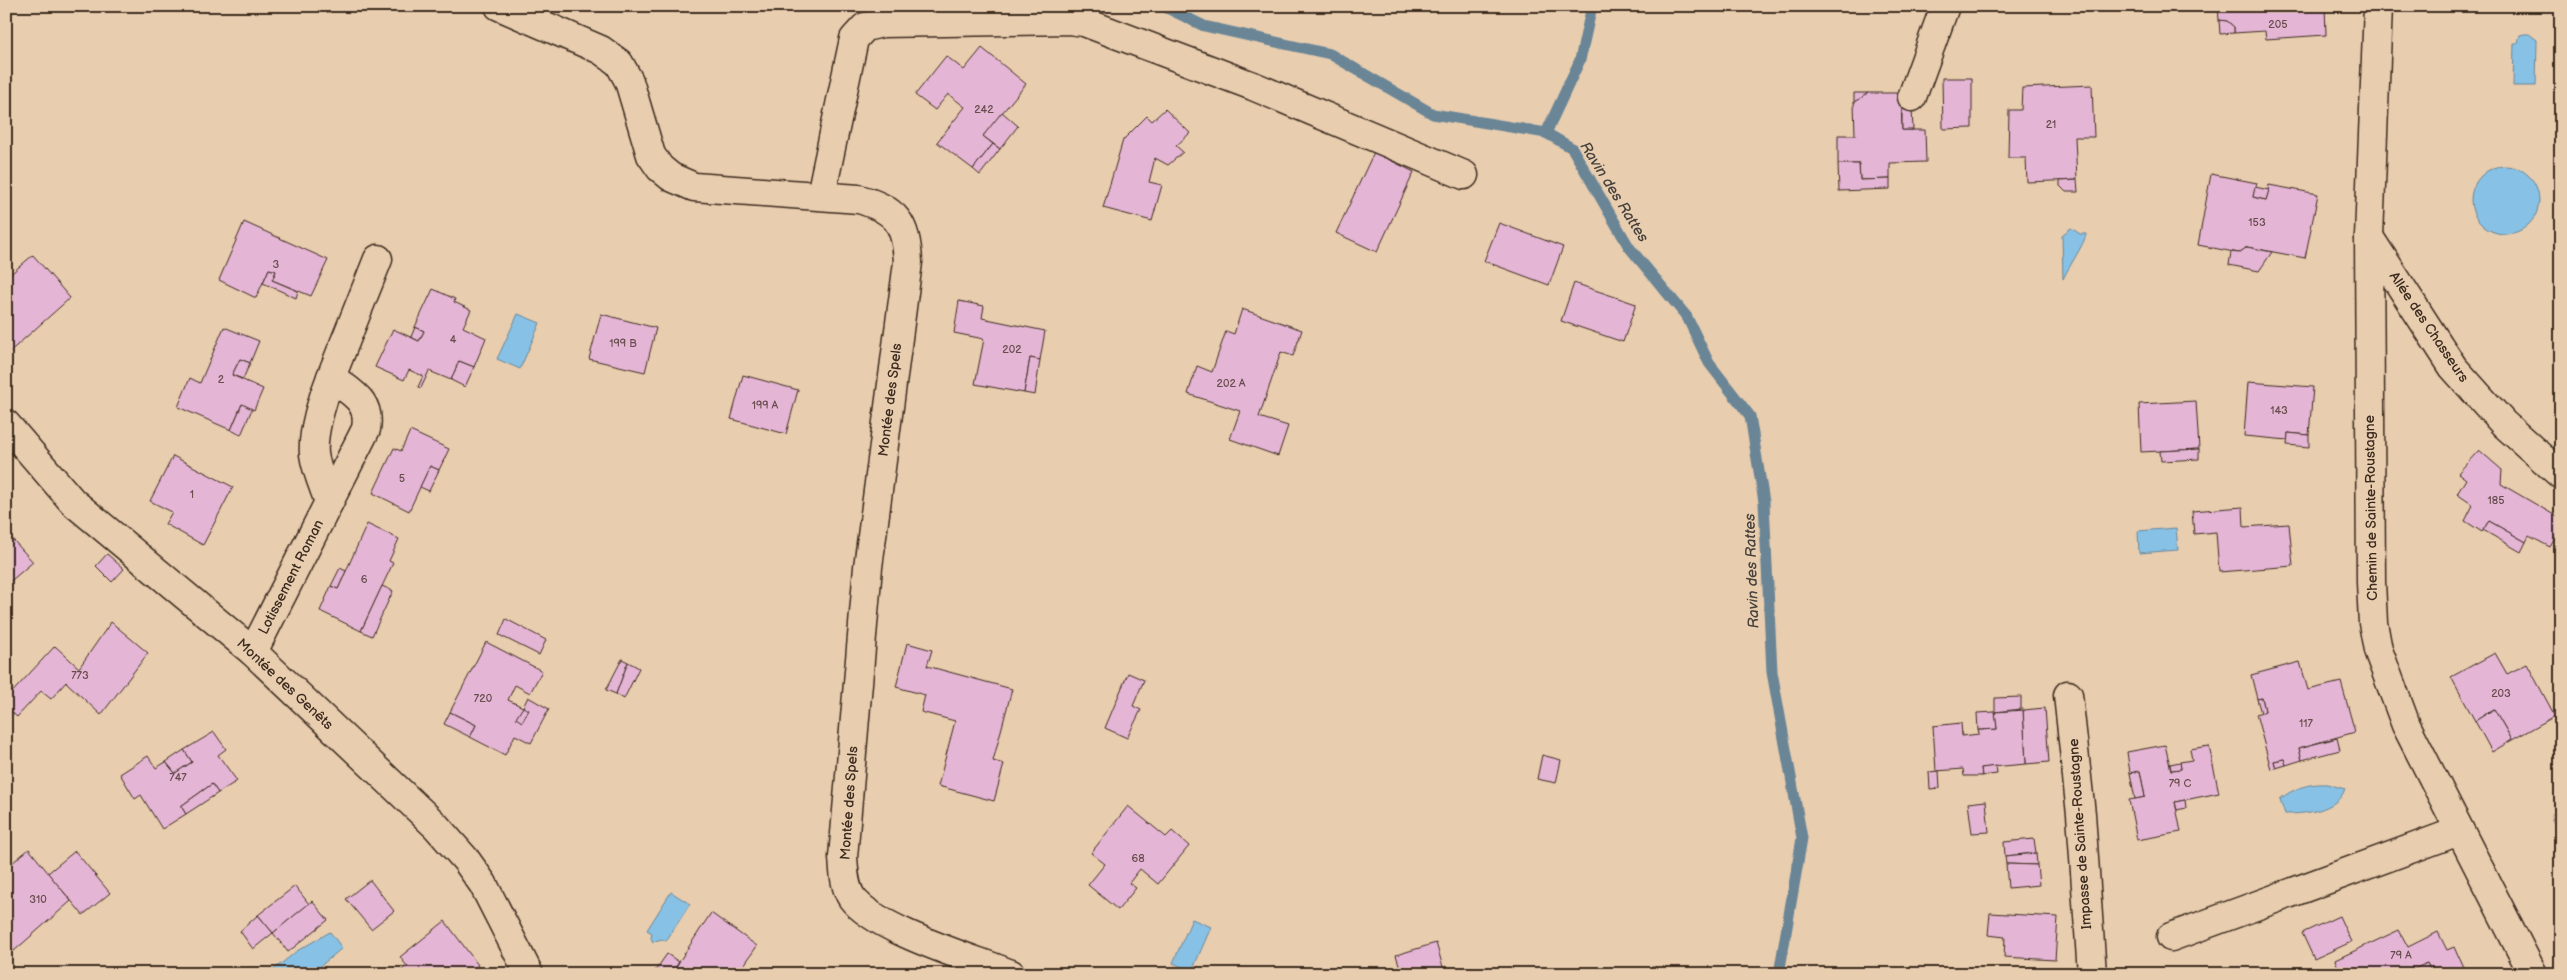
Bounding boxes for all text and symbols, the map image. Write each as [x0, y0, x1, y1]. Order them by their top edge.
house number: 205 [2268, 18, 2288, 31]
house number: 242 [974, 103, 994, 116]
house number: 21 [2046, 118, 2056, 131]
water label: Ravin des Rattes [1575, 138, 1653, 246]
house number: 153 [2248, 216, 2266, 229]
house number: 3 [273, 258, 280, 271]
street label: Allée des Chasseurs [2386, 268, 2472, 386]
house number: 4 [450, 333, 457, 346]
house number: 199 B [609, 337, 637, 350]
street label: Montée des Spels [875, 342, 905, 458]
house number: 202 [1002, 343, 1022, 356]
house number: 2 [218, 373, 225, 386]
house number: 202 A [1216, 377, 1246, 390]
house number: 199 A [752, 399, 779, 412]
house number: 143 [2270, 404, 2288, 417]
street label: Chemin de Sainte-Roustagne [2361, 415, 2381, 601]
house number: 5 [399, 472, 405, 485]
house number: 1 [190, 488, 194, 501]
house number: 185 [2488, 494, 2504, 507]
water label: Ravin des Rattes [1740, 513, 1764, 629]
street label: Lotissement Roman [255, 517, 327, 637]
house number: 6 [361, 573, 368, 586]
street label: Montée des Genêts [233, 635, 337, 733]
house number: 773 [71, 669, 89, 682]
house number: 203 [2491, 687, 2511, 700]
house number: 720 [474, 692, 493, 705]
house number: 117 [2299, 717, 2314, 730]
street label: Impasse de Sainte-Roustagne [2065, 738, 2095, 930]
street label: Montée des Spels [837, 745, 861, 860]
house number: 747 [169, 771, 187, 784]
house number: 79 C [2169, 777, 2191, 790]
house number: 68 [1131, 852, 1145, 865]
house number: 310 [29, 893, 47, 906]
house number: 79 A [2390, 949, 2412, 962]

